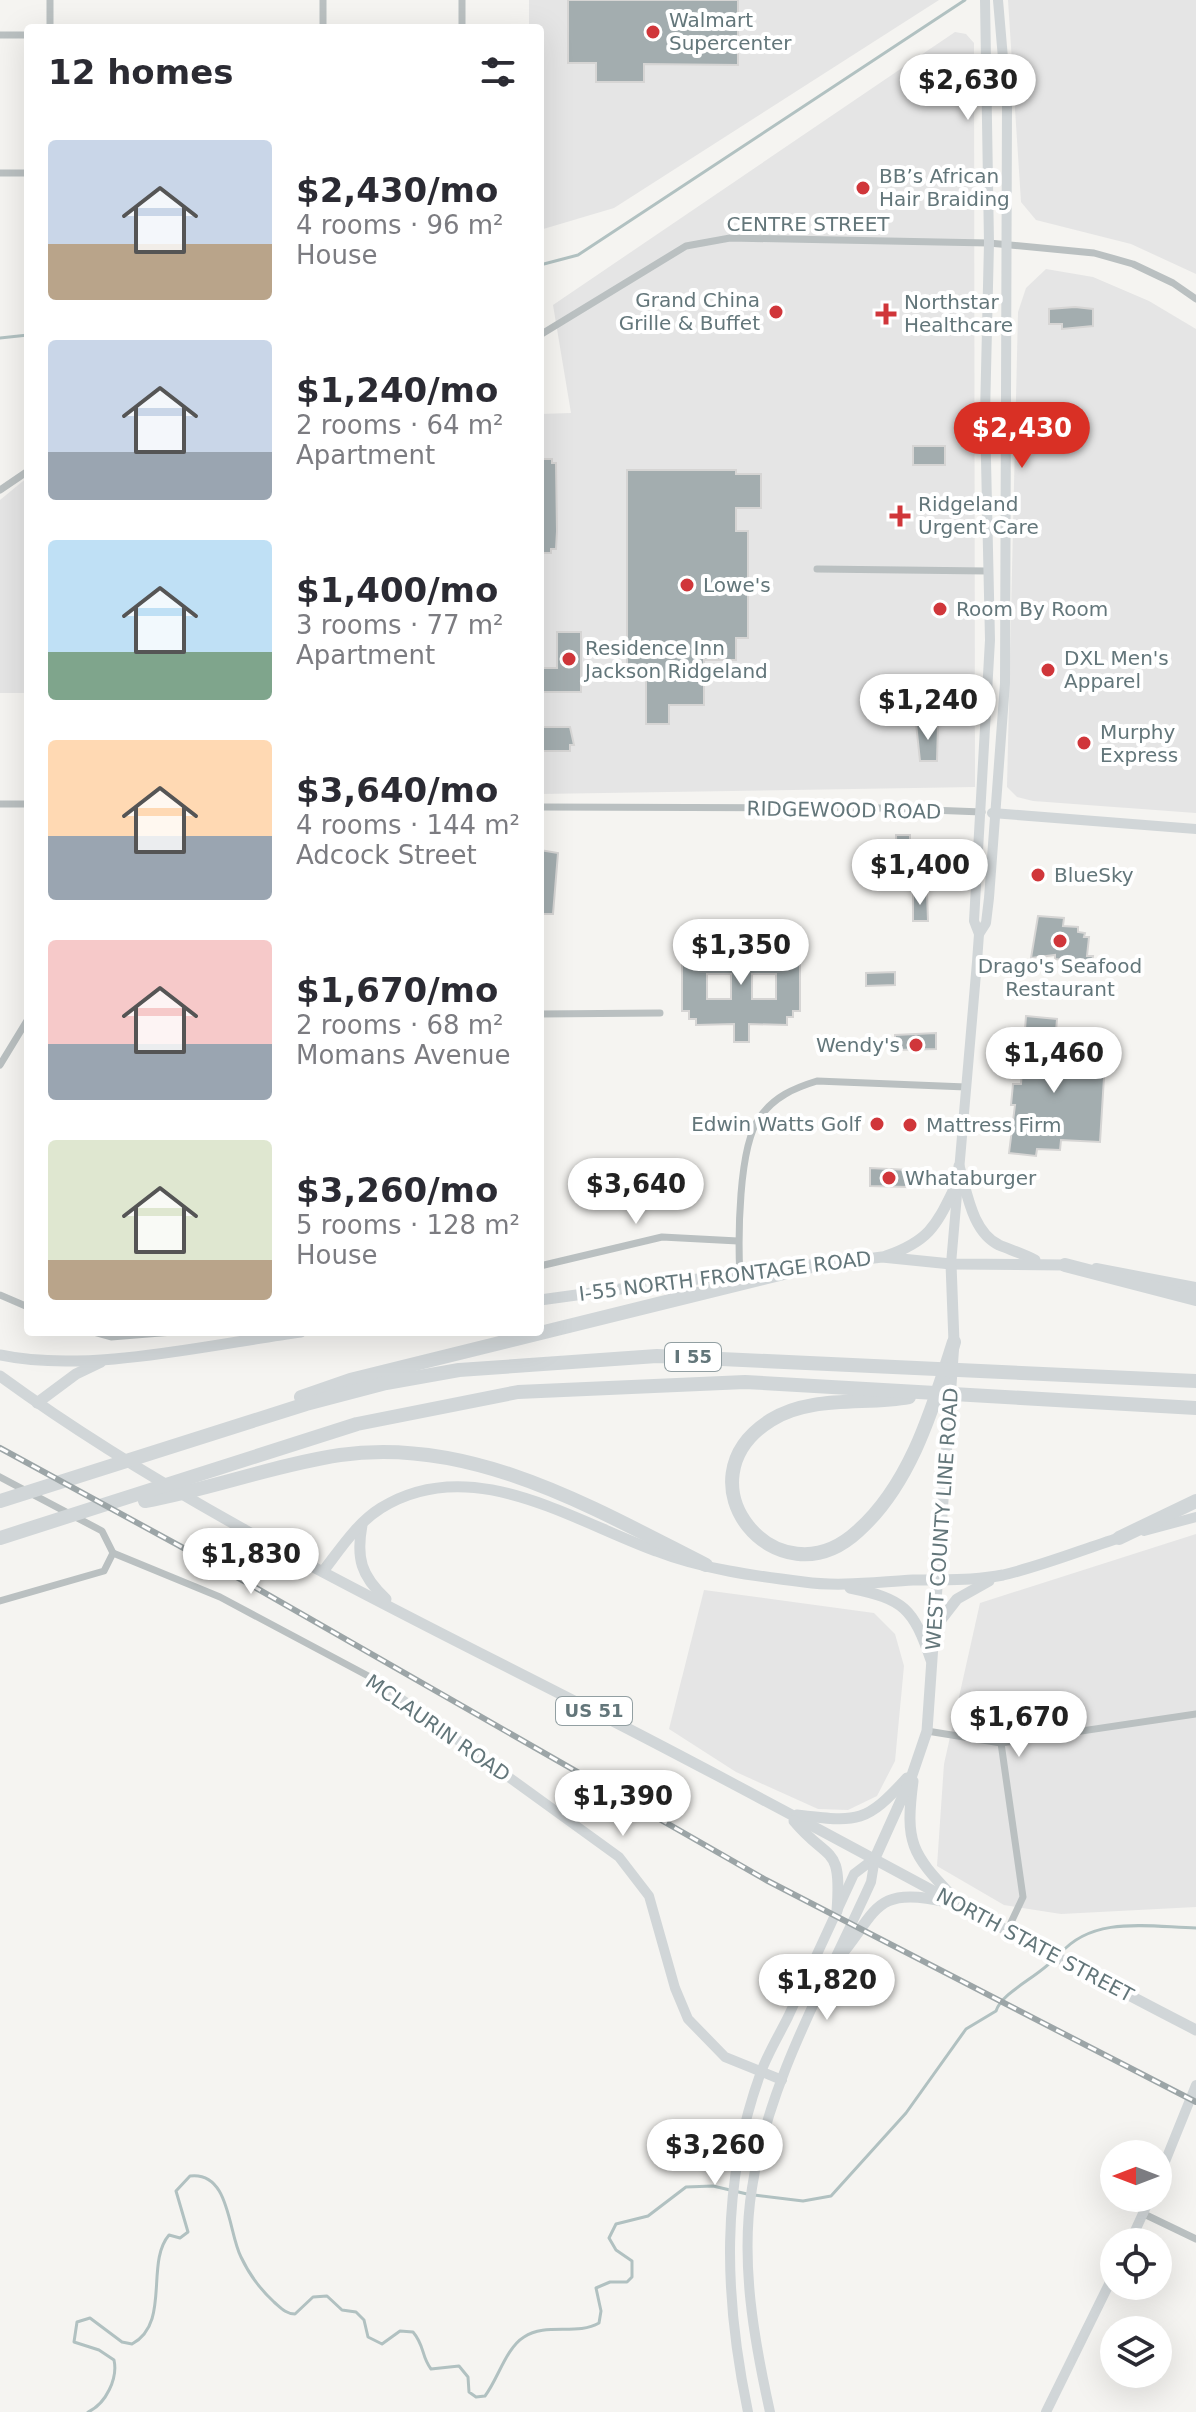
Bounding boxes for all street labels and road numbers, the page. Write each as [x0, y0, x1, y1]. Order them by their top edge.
street label: CENTRE STREET [727, 212, 890, 236]
street label: RIDGEWOOD ROAD [746, 796, 942, 824]
street label: I-55 NORTH FRONTAGE ROAD [577, 1246, 873, 1306]
road number: I 55 [665, 1343, 721, 1371]
street label: WEST COUNTY LINE ROAD [921, 1387, 963, 1651]
street label: MCLAURIN ROAD [361, 1669, 515, 1787]
road number: US 51 [556, 1697, 632, 1725]
street label: NORTH STATE STREET [932, 1883, 1138, 2008]

